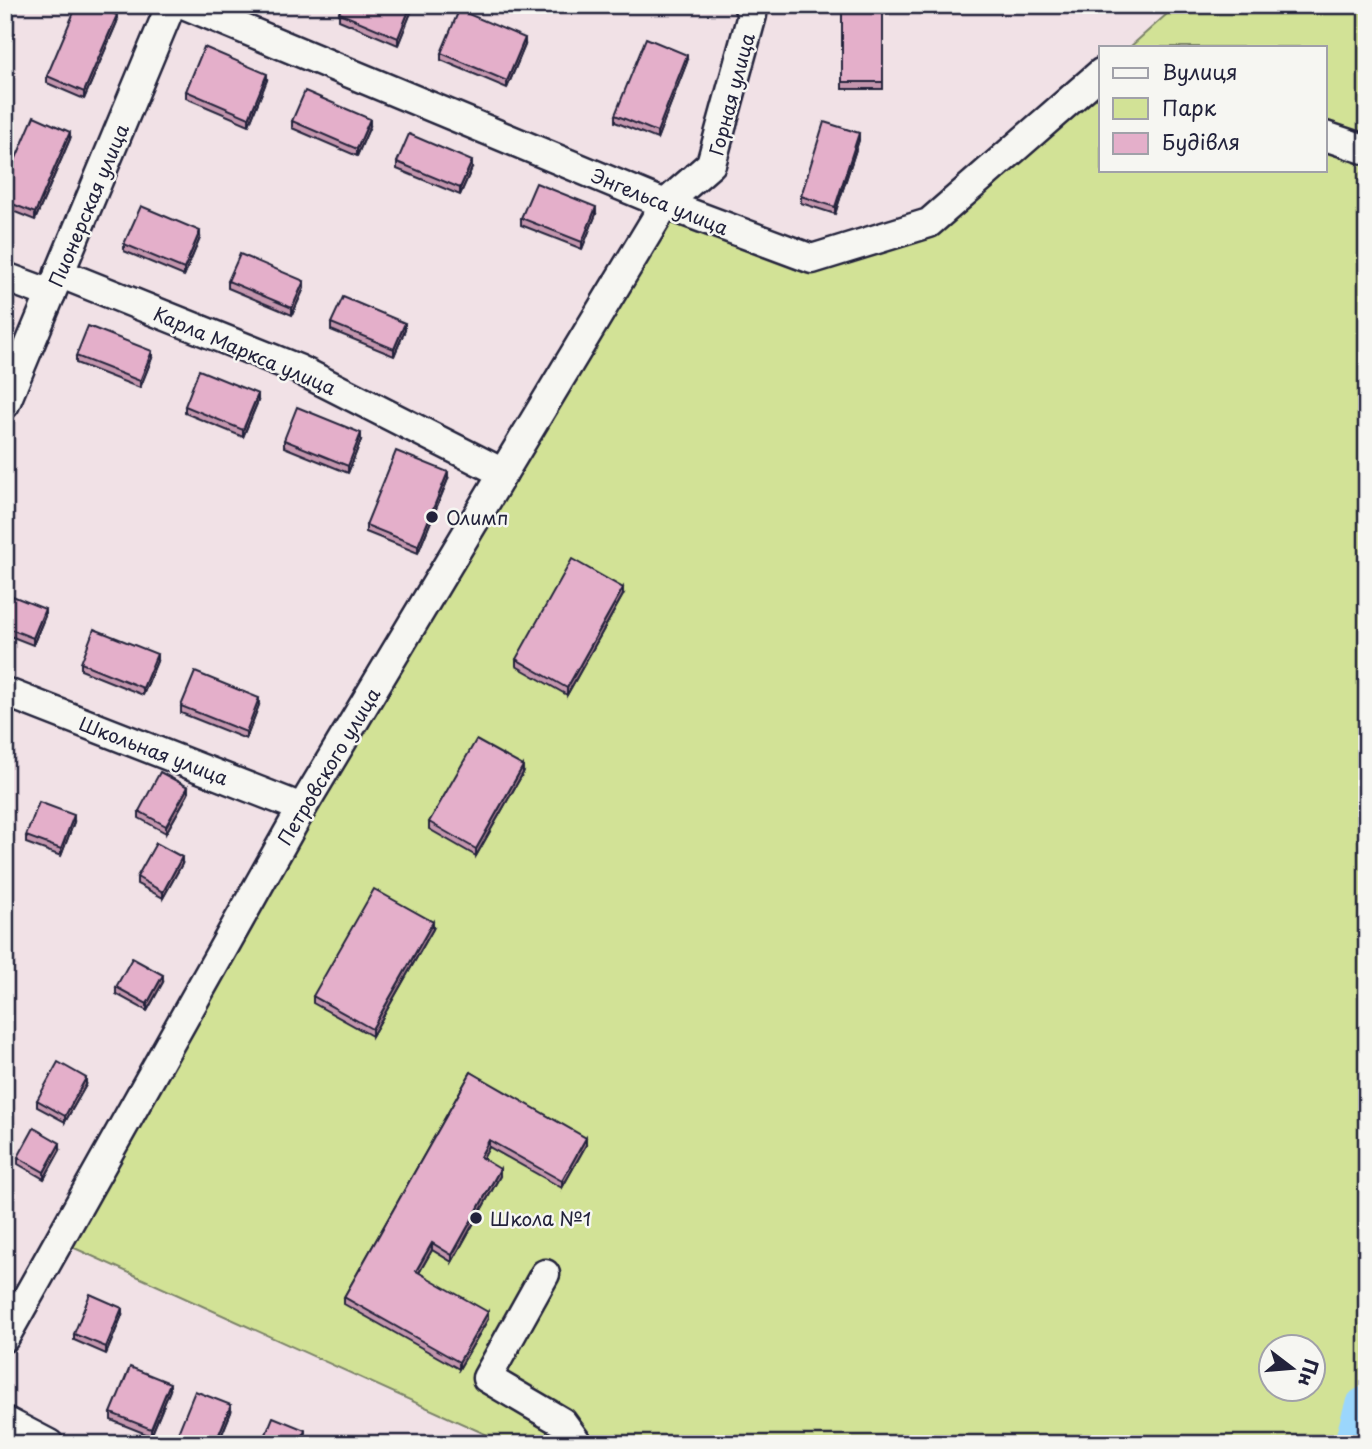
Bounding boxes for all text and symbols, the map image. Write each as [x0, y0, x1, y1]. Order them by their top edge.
street label: Горная улица [701, 30, 761, 158]
legend [1099, 46, 1326, 172]
text: Вулиця [1162, 55, 1238, 87]
text: Парк [1162, 91, 1217, 123]
street label: Пионерская улица [41, 119, 135, 291]
text: Будівля [1162, 125, 1240, 157]
street label: Энгельса улица [587, 161, 733, 241]
street label: Карла Маркса улица [149, 299, 341, 401]
place label: Олимп [446, 503, 508, 531]
marker: Олимп [424, 509, 440, 525]
street label: Петровского улица [270, 682, 386, 850]
street label: Школьная улица [75, 709, 233, 791]
place label: Школа №1 [490, 1204, 591, 1232]
marker: Школа №1 [468, 1210, 484, 1226]
north arrow [1256, 1334, 1326, 1404]
text: Пн [1292, 1356, 1327, 1390]

